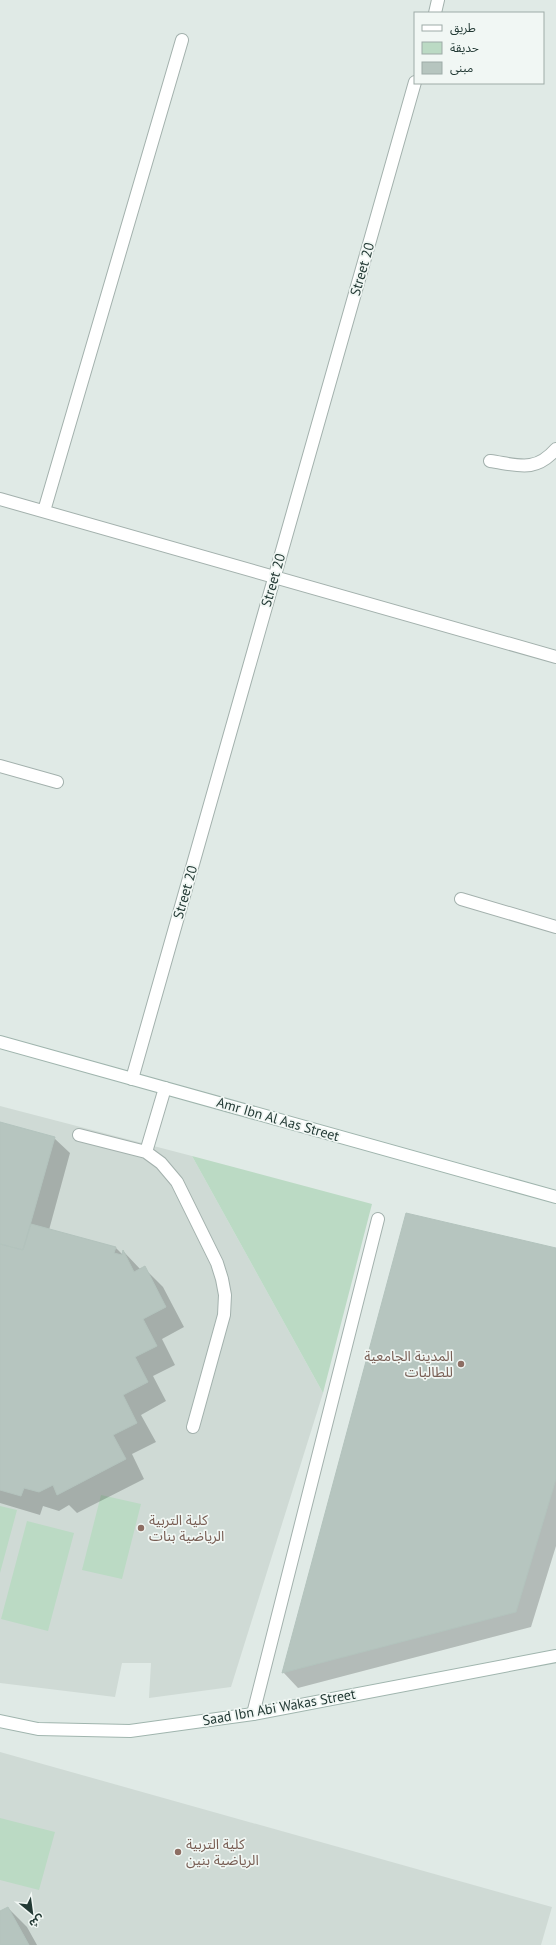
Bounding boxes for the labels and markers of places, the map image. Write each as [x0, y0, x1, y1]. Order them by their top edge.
place label: المدينة الجامعية للطالبات [364, 1347, 453, 1381]
marker: المدينة الجامعية للطالبات [456, 1359, 466, 1369]
place label: كلية التربية الرياضية بنات [149, 1511, 224, 1545]
marker: كلية التربية الرياضية بنات [136, 1523, 146, 1533]
place label: كلية التربية الرياضية بنين [186, 1835, 259, 1869]
marker: كلية التربية الرياضية بنين [173, 1847, 183, 1857]

